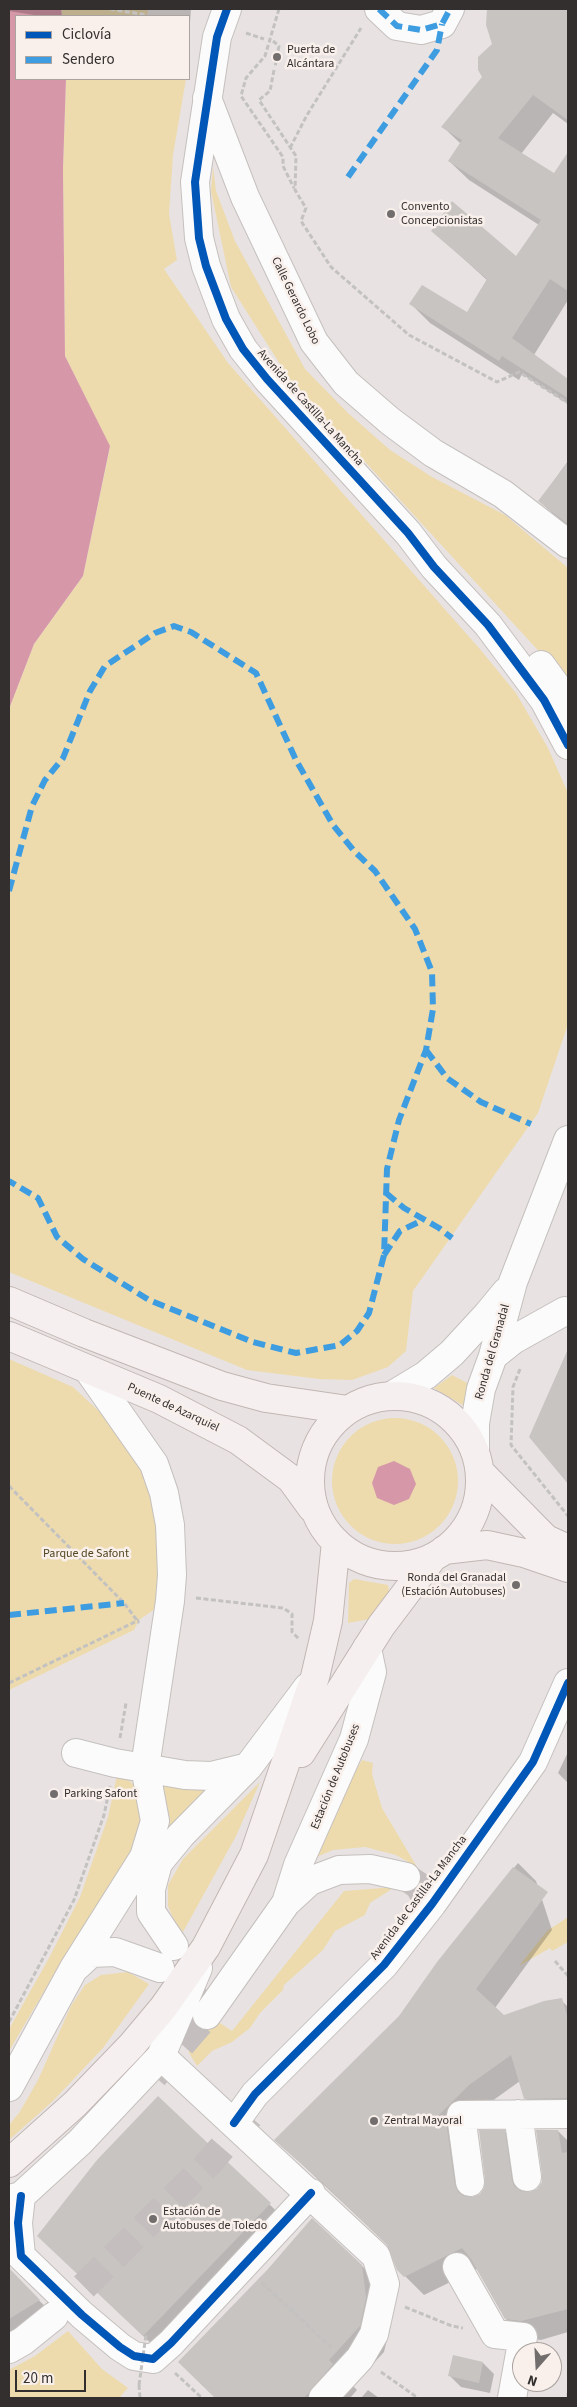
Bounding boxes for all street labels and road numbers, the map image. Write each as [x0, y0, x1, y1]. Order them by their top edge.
street label: Calle Gerardo Lobo [268, 255, 322, 347]
street label: Avenida de Castilla-La Mancha [254, 347, 366, 469]
street label: Ronda del Granadal [472, 1303, 514, 1401]
street label: Puente de Azarquiel [125, 1380, 221, 1436]
street label: Estación de Autobuses [308, 1722, 364, 1832]
street label: Avenida de Castilla-La Mancha [368, 1833, 470, 1963]

